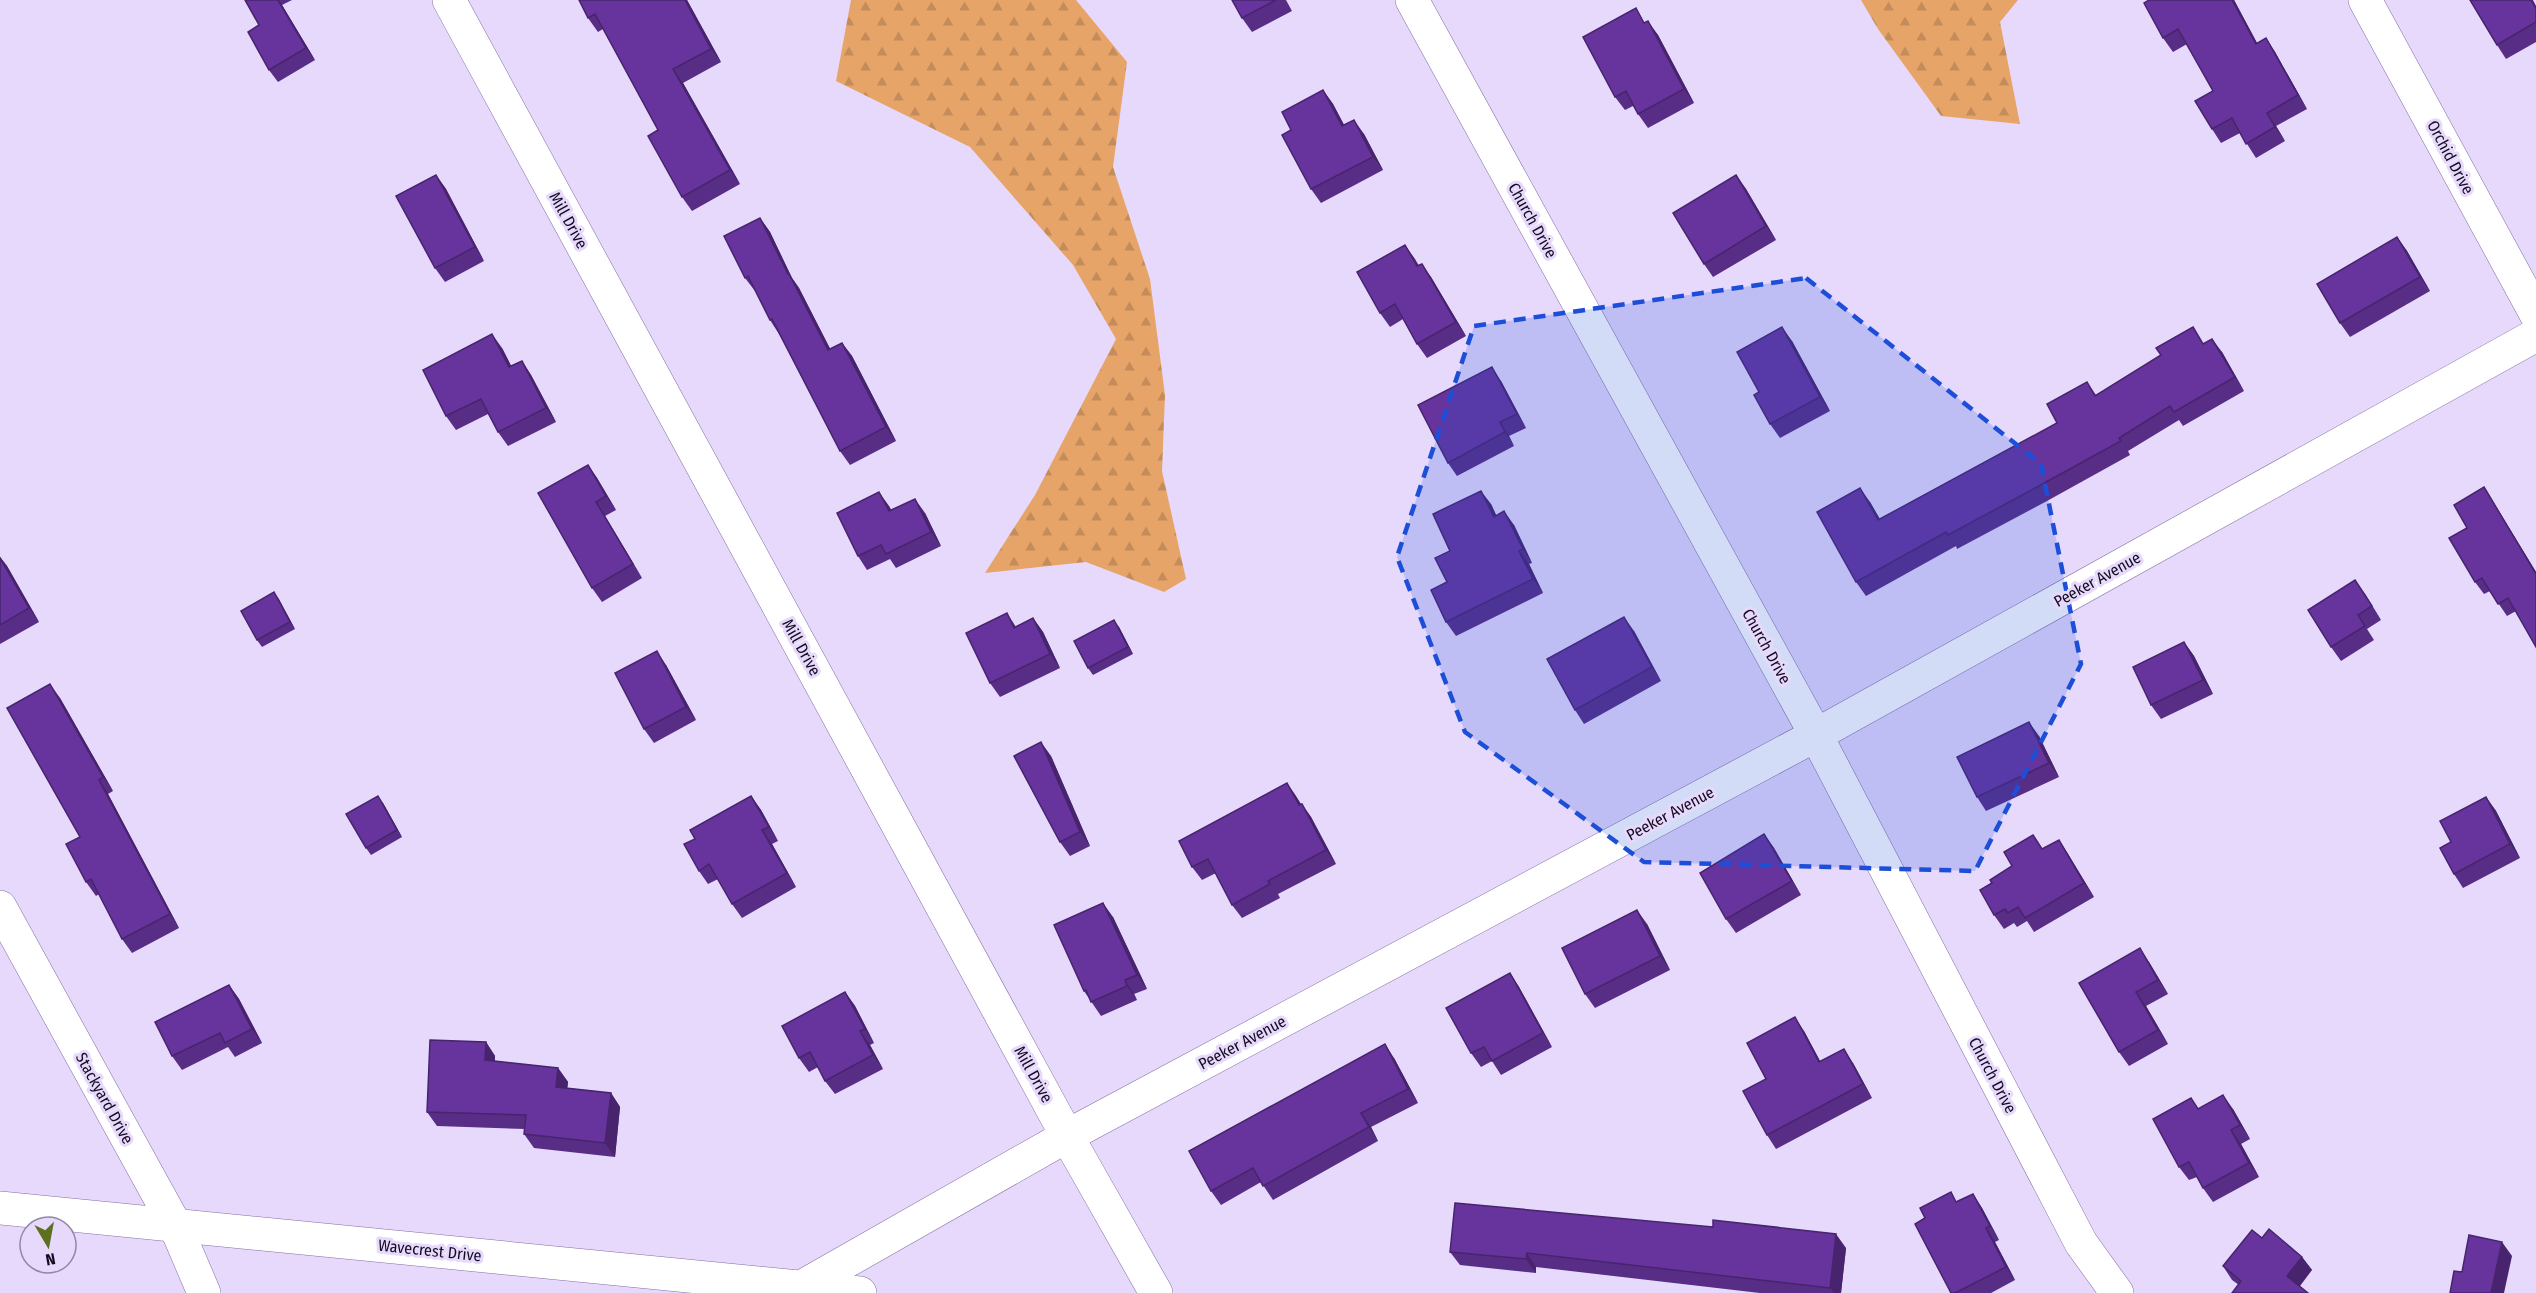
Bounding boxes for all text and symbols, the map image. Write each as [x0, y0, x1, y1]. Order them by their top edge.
street label: Orchid Drive [2423, 117, 2478, 197]
street label: Church Drive [1504, 179, 1561, 261]
street label: Mill Drive [545, 189, 592, 252]
street label: Peeker Avenue [2051, 548, 2144, 611]
street label: Church Drive [1738, 605, 1795, 687]
street label: Mill Drive [778, 616, 825, 679]
street label: Peeker Avenue [1623, 782, 1717, 844]
street label: Peeker Avenue [1195, 1011, 1289, 1073]
street label: Church Drive [1965, 1034, 2020, 1116]
street label: Mill Drive [1010, 1043, 1057, 1106]
street label: Stackyard Drive [72, 1049, 137, 1147]
north arrow [18, 1215, 78, 1275]
street label: Wavecrest Drive [377, 1236, 483, 1265]
text: N [44, 1249, 57, 1269]

